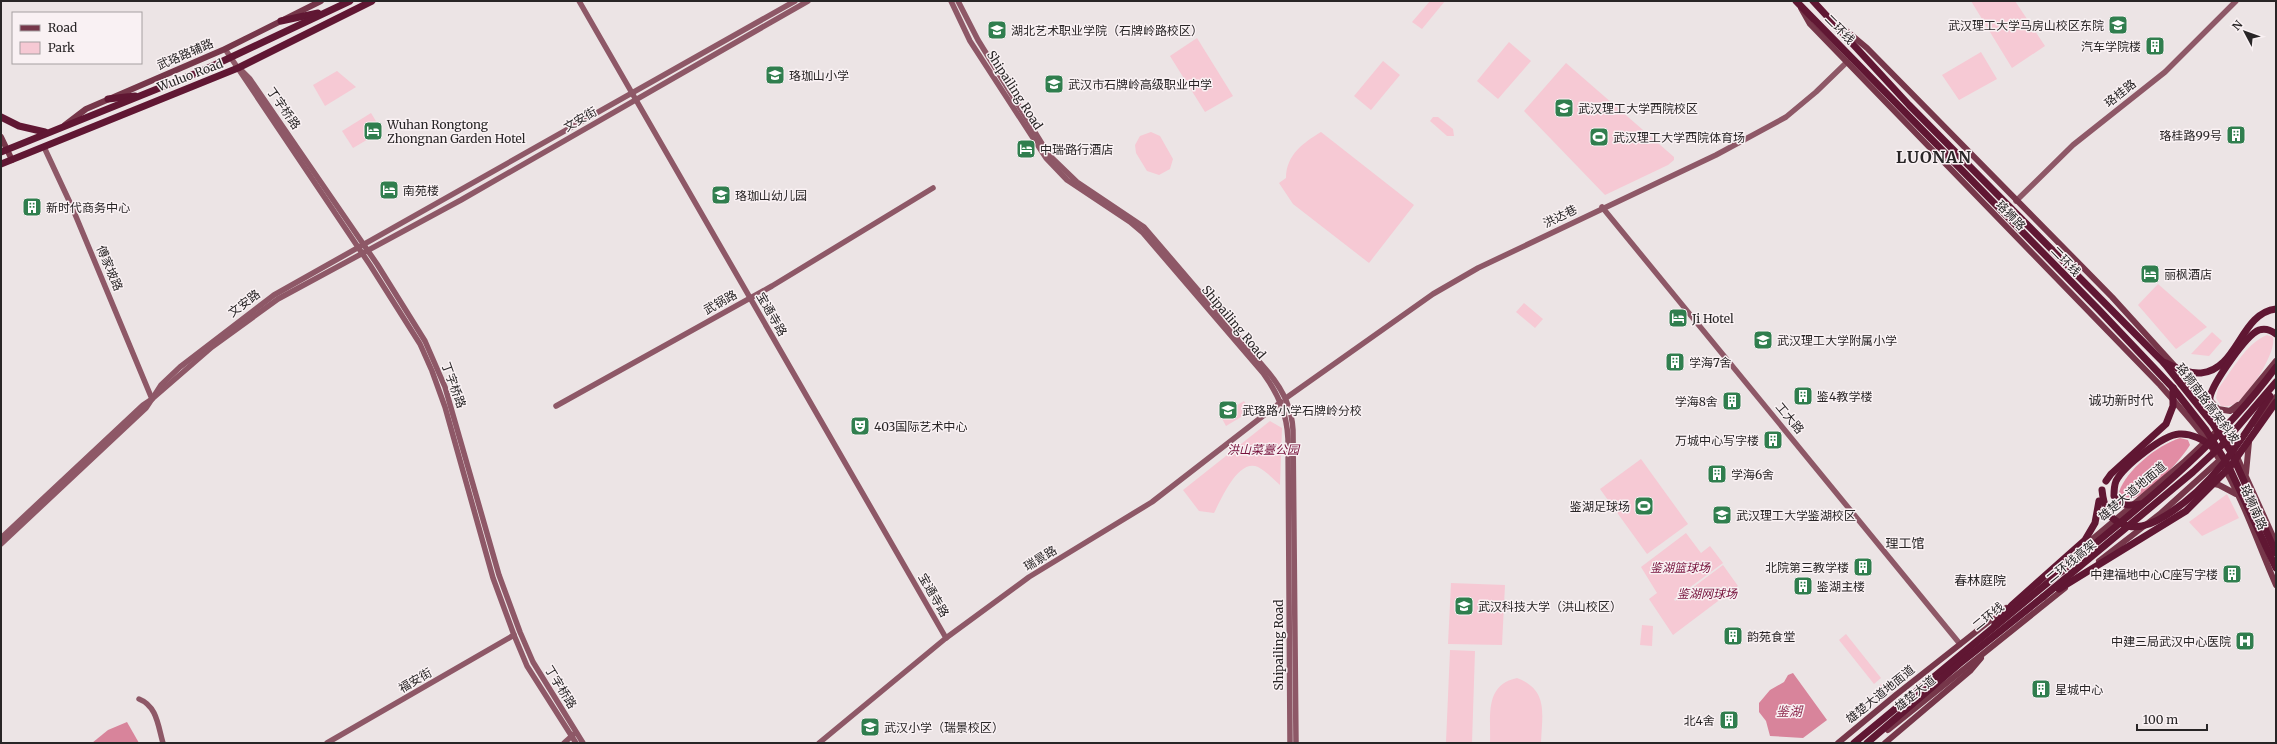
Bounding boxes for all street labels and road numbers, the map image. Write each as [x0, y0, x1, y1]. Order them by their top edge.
street label: 二环线 [1822, 11, 1858, 47]
street label: 武珞路辅路 [154, 35, 216, 73]
street label: Shipailing Road [984, 48, 1046, 132]
street label: Wuluo Road [154, 56, 225, 95]
street label: 珞桂路 [2101, 76, 2139, 110]
street label: 丁字桥路 [264, 84, 304, 132]
street label: 文安街 [561, 104, 599, 134]
street label: 珞狮路 [1993, 197, 2029, 233]
street label: 洪达巷 [1541, 201, 1579, 231]
street label: 傅家坡路 [94, 243, 126, 293]
street label: 二环线 [2048, 243, 2084, 279]
street label: Shipailing Road [1199, 282, 1269, 362]
street label: 文安路 [225, 286, 263, 320]
street label: 武锅路 [701, 287, 739, 317]
street label: 宝通寺路 [754, 289, 790, 339]
street label: 丁字桥路 [439, 360, 469, 410]
street label: 珞狮南路高架斜坡 [2173, 360, 2243, 446]
street label: 工大路 [1773, 399, 1807, 437]
street label: 雄楚大道地面道 [2095, 458, 2169, 524]
street label: 珞狮南路 [2237, 482, 2271, 532]
street label: 二环线高架 [2043, 536, 2099, 586]
street label: 瑞景路 [1021, 542, 1059, 574]
street label: 宝通寺路 [916, 570, 952, 620]
street label: Shipailing Road [1271, 599, 1286, 691]
street label: 二环线 [1969, 599, 2007, 633]
street label: 雄楚大道地面道 [1843, 662, 1917, 726]
street label: 丁字桥路 [542, 663, 580, 711]
street label: 福安街 [396, 665, 434, 695]
street label: 雄楚大道 [1892, 672, 1938, 714]

